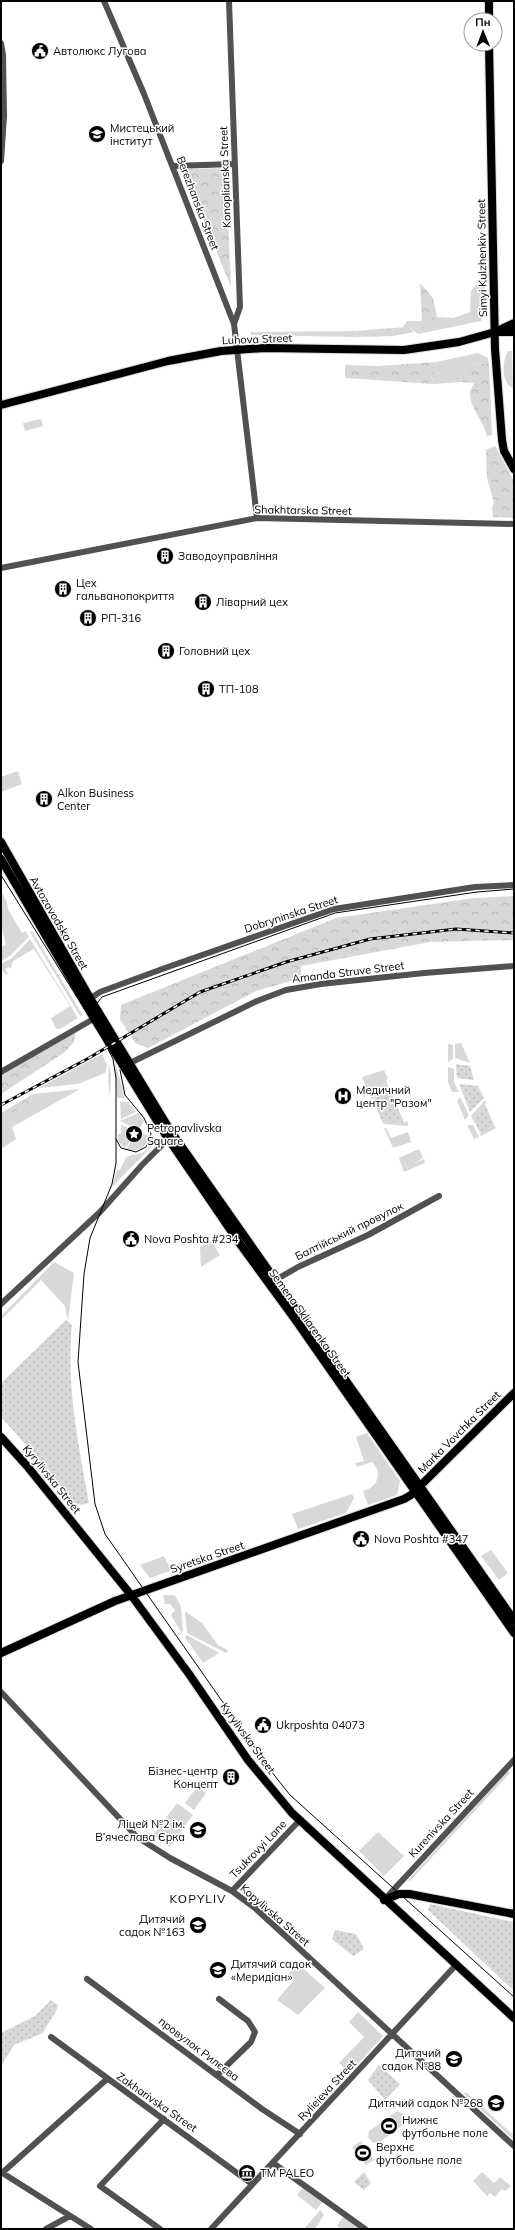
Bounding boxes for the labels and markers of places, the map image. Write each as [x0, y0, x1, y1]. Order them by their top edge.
public building icon: Автолюкс Лугова [30, 41, 50, 61]
place label: Автолюкс Лугова [53, 44, 147, 58]
place label: Мистецький інститут [110, 121, 174, 148]
school or university icon: Мистецький інститут [87, 124, 107, 144]
building icon: Заводоуправління [155, 546, 175, 566]
place label: Заводоуправління [178, 549, 278, 563]
place label: Цех гальванопокриття [76, 576, 174, 603]
building icon: Цех гальванопокриття [53, 579, 73, 599]
building icon: Ліварний цех [193, 592, 213, 612]
place label: Ліварний цех [216, 595, 288, 609]
building icon: РП-316 [78, 608, 98, 628]
place label: РП-316 [101, 611, 141, 625]
building icon: Головний цех [156, 641, 176, 661]
place label: Головний цех [179, 644, 250, 658]
building icon: ТП-108 [196, 679, 216, 699]
place label: ТП-108 [219, 682, 259, 696]
place label: Alkon Business Center [57, 786, 134, 813]
building icon: Alkon Business Center [34, 789, 54, 809]
place label: Медичний центр "Разом" [356, 1083, 432, 1110]
hospital icon: Медичний центр "Разом" [333, 1086, 353, 1106]
place label: Petropavlivska Square [147, 1121, 222, 1148]
place icon: Petropavlivska Square [124, 1124, 144, 1144]
public building icon: Nova Poshta #234 [121, 1229, 141, 1249]
place label: Nova Poshta #234 [144, 1232, 239, 1246]
public building icon: Nova Poshta #347 [351, 1529, 371, 1549]
place label: Nova Poshta #347 [374, 1532, 468, 1546]
public building icon: Ukrposhta 04073 [253, 1715, 273, 1735]
place label: Ukrposhta 04073 [276, 1718, 365, 1732]
place label: Бізнес-центр Концепт [148, 1764, 218, 1791]
building icon: Бізнес-центр Концепт [221, 1767, 241, 1787]
place label: Ліцей №2 ім. В’ячеслава Єрка [95, 1817, 185, 1844]
school or university icon: Ліцей №2 ім. В’ячеслава Єрка [188, 1820, 208, 1840]
place label: Дитячий садок №163 [119, 1912, 185, 1939]
school or university icon: Дитячий садок №163 [188, 1915, 208, 1935]
place label: Дитячий садок «Меридіан» [231, 1957, 311, 1984]
school or university icon: Дитячий садок «Меридіан» [208, 1960, 228, 1980]
place label: Дитячий садок №88 [382, 2046, 441, 2073]
school or university icon: Дитячий садок №88 [444, 2049, 464, 2069]
school or university icon: Дитячий садок №268 [486, 2093, 506, 2113]
place label: Дитячий садок №268 [369, 2096, 483, 2110]
place label: Нижнє футбольне поле [402, 2113, 488, 2140]
sports icon: Нижнє футбольне поле [379, 2116, 399, 2136]
place label: Верхнє футбольне поле [376, 2140, 462, 2167]
sports icon: Верхнє футбольне поле [353, 2143, 373, 2163]
museum icon: ТМ PALEO [237, 2163, 257, 2183]
place label: ТМ PALEO [260, 2166, 314, 2180]

